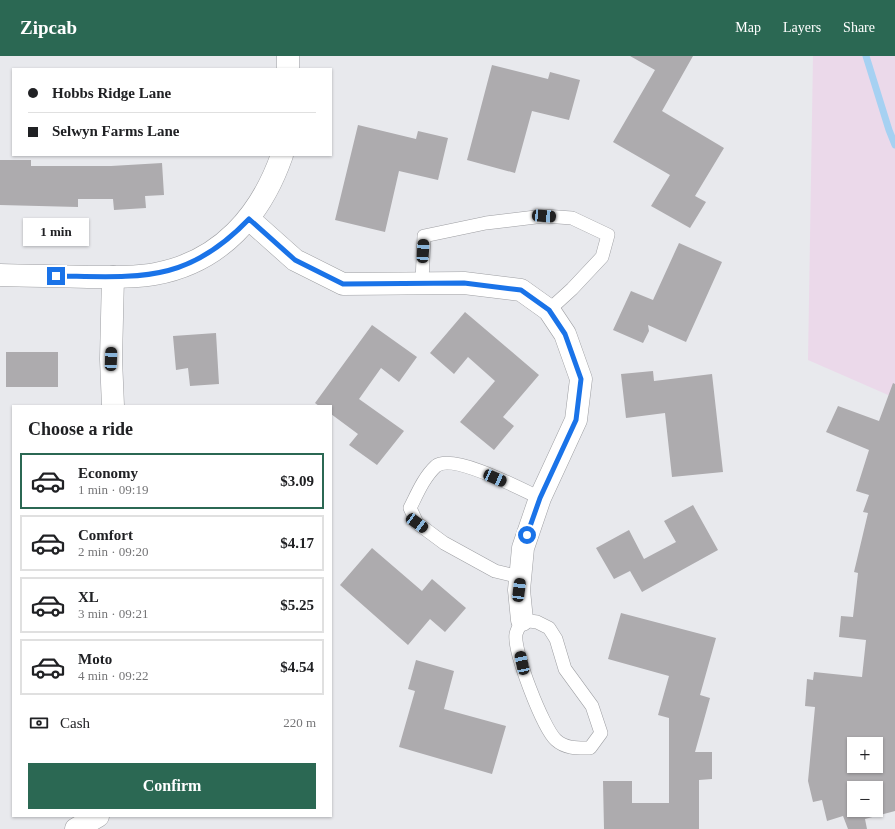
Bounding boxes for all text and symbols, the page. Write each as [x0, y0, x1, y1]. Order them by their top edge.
text: Zipcab [20, 17, 77, 38]
text: Map [735, 20, 761, 35]
text: Layers [783, 20, 821, 35]
text: Share [843, 20, 875, 35]
text: Hobbs Ridge Lane [52, 85, 171, 101]
text: Selwyn Farms Lane [52, 123, 180, 139]
car [532, 209, 556, 223]
callout: 1 min [23, 218, 89, 246]
text: 1 min [40, 224, 72, 239]
car [416, 239, 430, 263]
route end [47, 267, 65, 285]
car [105, 347, 117, 371]
text: Choose a ride [28, 419, 133, 439]
icon: car [30, 463, 66, 499]
text: Economy [78, 465, 138, 481]
car [482, 468, 508, 488]
text: $3.09 [280, 473, 314, 489]
text: 1 min · 09:19 [78, 482, 148, 497]
car [404, 511, 430, 535]
icon: car [30, 525, 66, 561]
route start [518, 526, 536, 544]
text: Comfort [78, 527, 133, 543]
text: $4.17 [280, 535, 314, 551]
text: 2 min · 09:20 [78, 544, 148, 559]
car [512, 577, 526, 603]
icon: car [30, 587, 66, 623]
text: XL [78, 589, 99, 605]
text: $5.25 [280, 597, 314, 613]
text: 3 min · 09:21 [78, 606, 148, 621]
icon: car [30, 649, 66, 685]
car [514, 650, 530, 676]
text: Moto [78, 651, 112, 667]
text: $4.54 [280, 659, 314, 675]
text: 4 min · 09:22 [78, 668, 148, 683]
icon: cash [28, 712, 50, 734]
text: Cash [60, 715, 90, 731]
text: 220 m [283, 715, 316, 730]
map controls [847, 737, 883, 817]
button: + [847, 737, 883, 773]
button: Confirm [28, 763, 316, 809]
button: − [847, 781, 883, 817]

